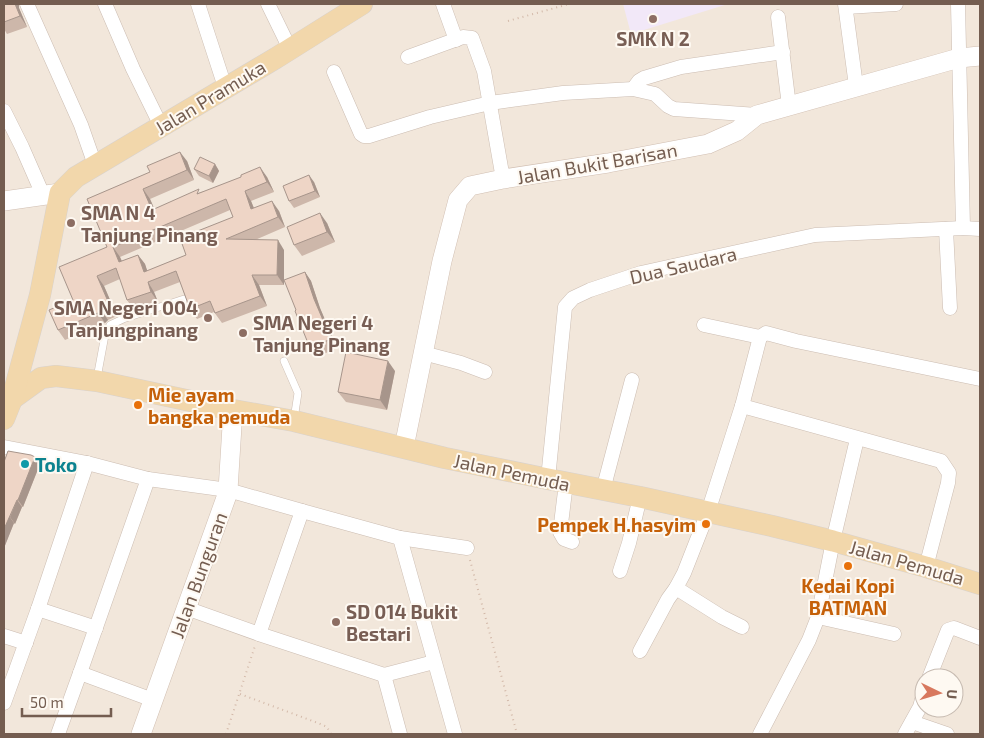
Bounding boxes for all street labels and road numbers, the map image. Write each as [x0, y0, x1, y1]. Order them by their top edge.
street label: Jalan Pramuka [150, 55, 270, 139]
street label: Jalan Bukit Barisan [515, 138, 679, 188]
street label: Dua Saudara [627, 241, 739, 289]
street label: Jalan Pemuda [452, 448, 572, 496]
street label: Jalan Bunguran [165, 509, 231, 641]
street label: Jalan Pemuda [847, 535, 967, 589]

